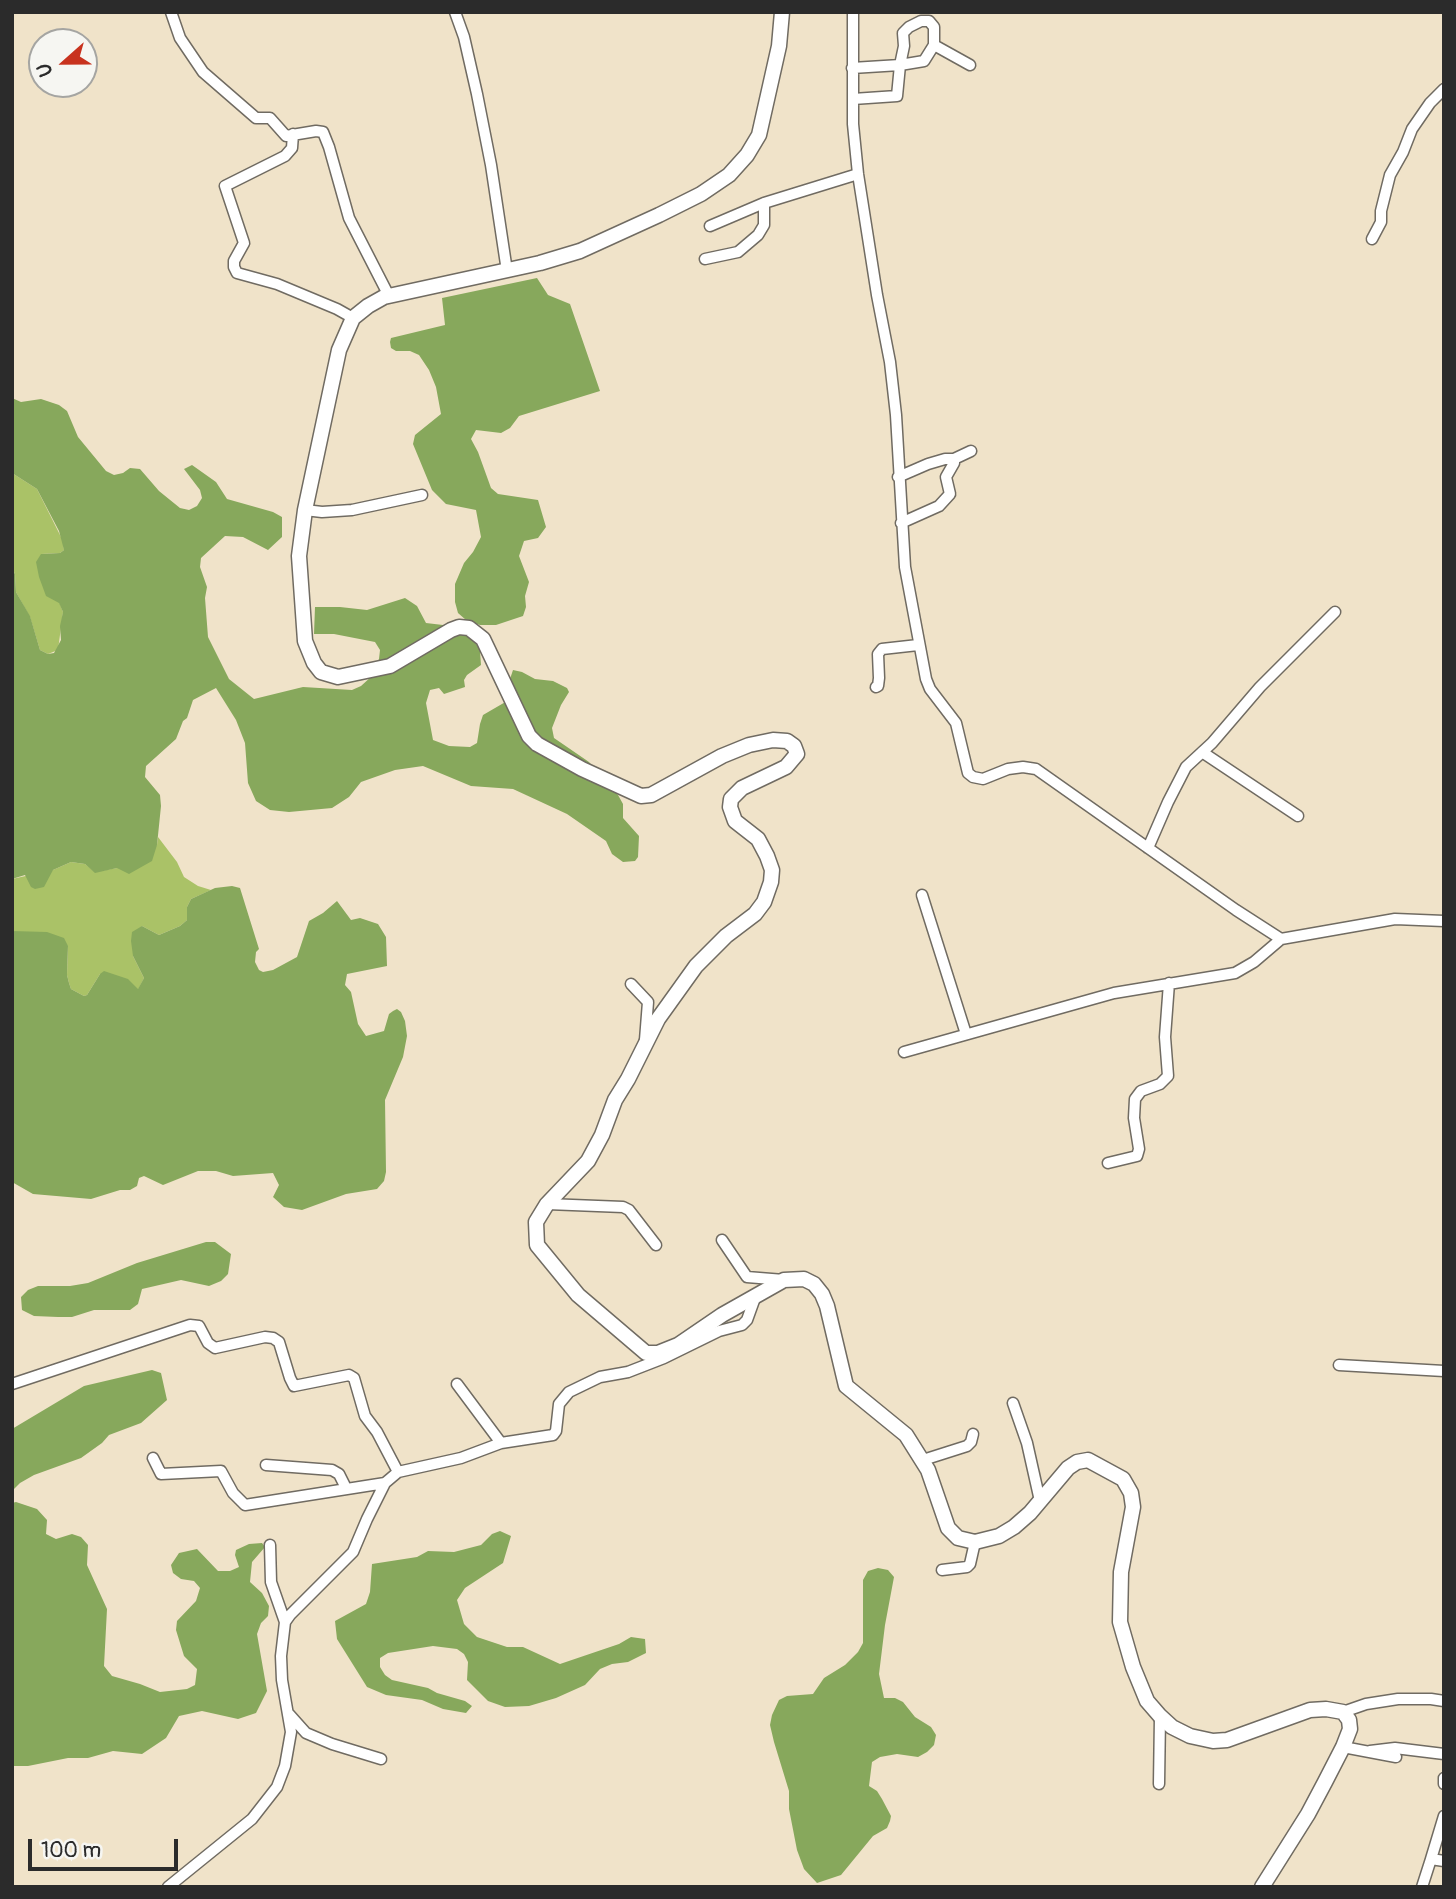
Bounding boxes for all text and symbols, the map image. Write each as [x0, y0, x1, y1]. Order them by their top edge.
north arrow [28, 28, 98, 98]
text: U [32, 60, 59, 80]
scale bar [32, 1826, 182, 1870]
text: 100 m [41, 1837, 101, 1864]

